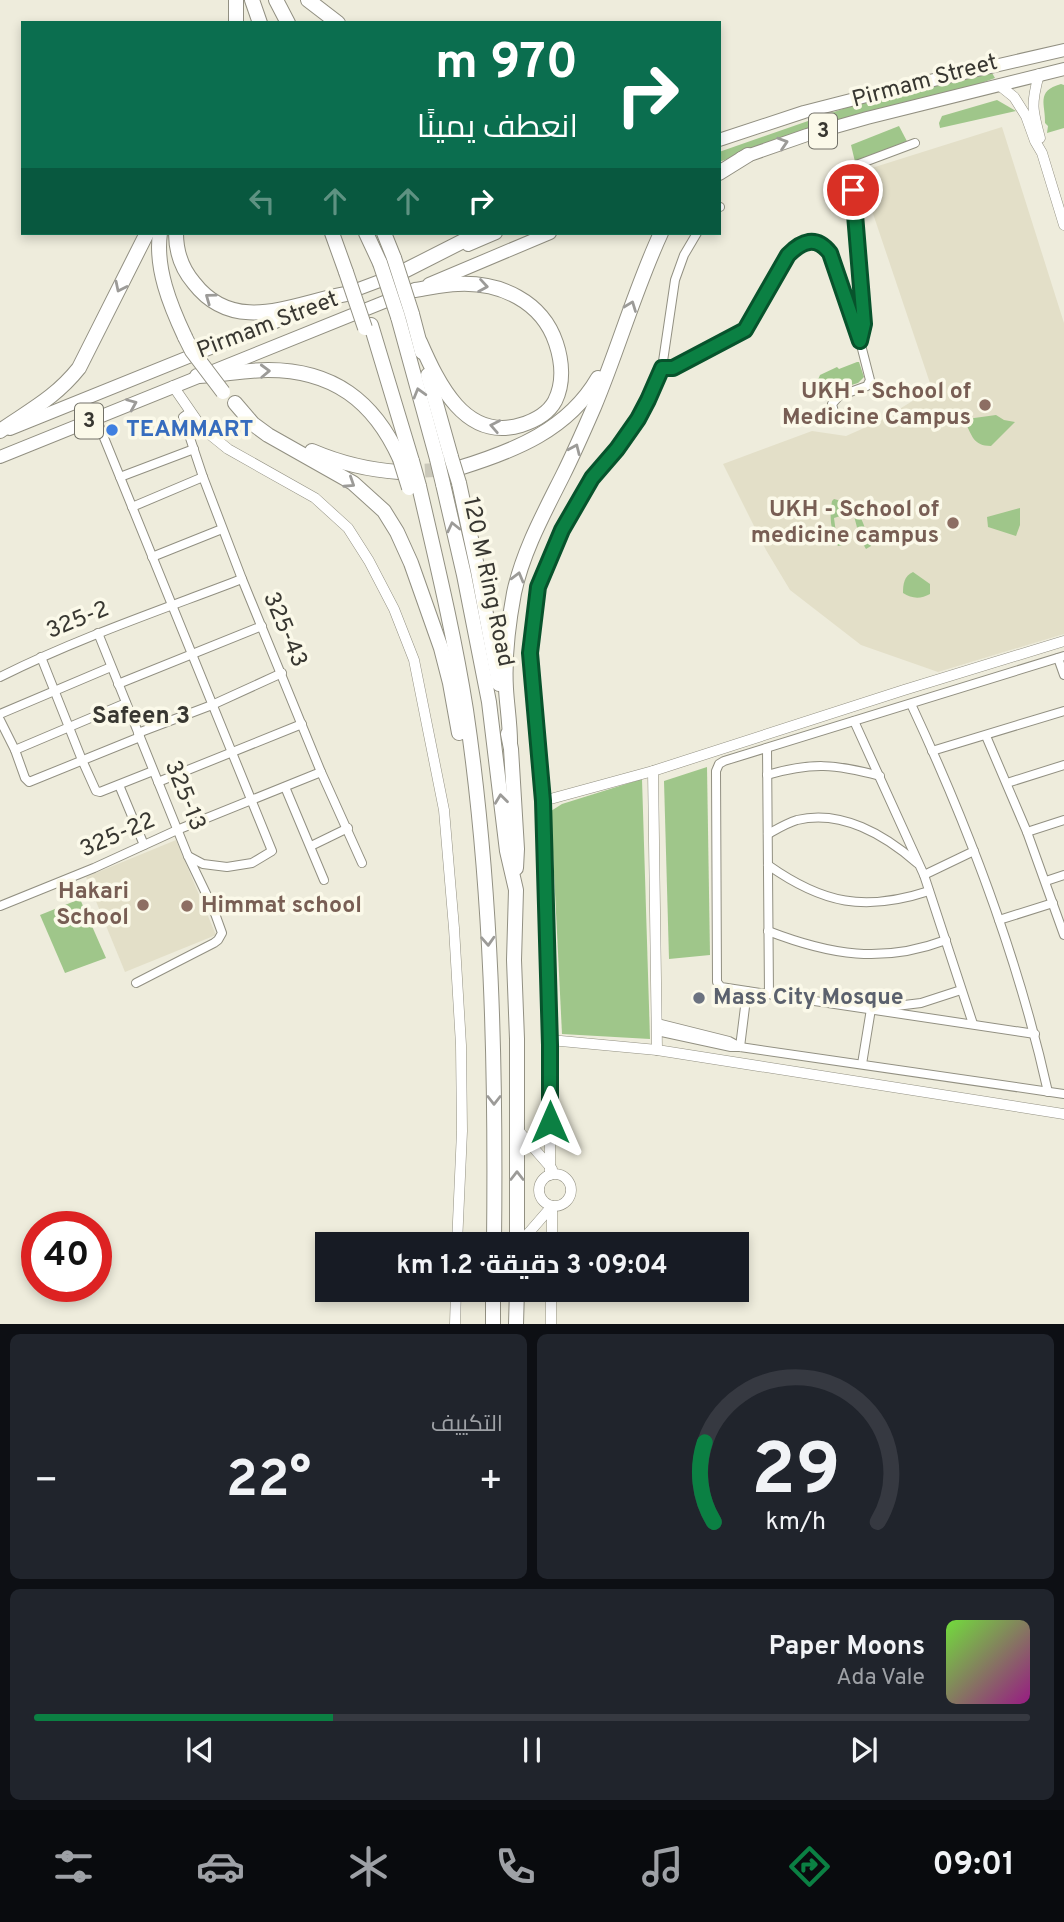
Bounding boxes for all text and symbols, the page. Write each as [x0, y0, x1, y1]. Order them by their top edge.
text: 970 m [435, 34, 578, 96]
icon: right [602, 49, 693, 140]
street label: Pirmam Street [849, 49, 1001, 115]
text: انعطف يمينًا [417, 109, 578, 149]
road number: 3 [809, 114, 837, 148]
one-way arrow [777, 137, 789, 152]
pin [823, 160, 883, 220]
icon: arrive [834, 171, 872, 209]
icon: left [243, 182, 281, 220]
icon: ahead [316, 182, 354, 220]
icon: ahead [389, 182, 427, 220]
icon: right [462, 182, 500, 220]
one-way arrow [477, 278, 489, 293]
one-way arrow [114, 280, 128, 292]
street label: Pirmam Street [193, 286, 343, 366]
one-way arrow [205, 294, 218, 306]
one-way arrow [623, 301, 637, 313]
one-way arrow [260, 363, 271, 378]
place label: UKH - School of Medicine Campus [782, 378, 971, 433]
one-way arrow [413, 387, 427, 399]
marker: UKH - School of Medicine Campus [977, 397, 993, 413]
one-way arrow [124, 398, 137, 412]
road number: 3 [75, 404, 103, 438]
place label: TEAMMART [126, 416, 253, 445]
one-way arrow [489, 420, 501, 435]
marker: TEAMMART [104, 422, 120, 438]
one-way arrow [567, 444, 581, 457]
one-way arrow [343, 474, 356, 487]
street label: 120 M Ring Road [455, 494, 519, 670]
place label: UKH - School of medicine campus [751, 496, 939, 551]
marker: UKH - School of medicine campus [945, 515, 961, 531]
one-way arrow [447, 521, 461, 533]
one-way arrow [510, 571, 525, 583]
street label: 325-43 [255, 588, 313, 672]
street label: 325-2 [42, 595, 114, 647]
district label: Safeen 3 [92, 702, 190, 732]
street label: 325-13 [157, 757, 211, 835]
one-way arrow [493, 793, 508, 804]
street label: 325-22 [76, 807, 160, 865]
place label: Hakari School [56, 878, 129, 933]
place label: Himmat school [201, 892, 362, 921]
marker: Hakari School [135, 897, 151, 913]
marker: Himmat school [179, 898, 195, 914]
one-way arrow [480, 936, 495, 947]
place label: Mass City Mosque [713, 984, 904, 1013]
marker: Mass City Mosque [691, 990, 707, 1006]
position arrow [513, 1085, 587, 1159]
one-way arrow [486, 1095, 501, 1106]
one-way arrow [509, 1170, 525, 1181]
speed limit sign: 40 [21, 1211, 112, 1302]
text: 09:04 · 3 دقيقة · 1.2 km [396, 1250, 668, 1283]
text: التكييف [431, 1411, 503, 1440]
text: 29 [751, 1429, 840, 1521]
text: 22° [226, 1449, 311, 1515]
text: − [34, 1458, 59, 1507]
text: + [478, 1458, 503, 1507]
text: km/h [765, 1507, 826, 1539]
text: Paper Moons [769, 1631, 925, 1664]
text: Ada Vale [836, 1664, 925, 1693]
icon: previous [181, 1731, 219, 1769]
icon: pause [513, 1731, 551, 1769]
icon: next [845, 1731, 883, 1769]
icon: filters [49, 1842, 98, 1891]
icon: car [196, 1842, 245, 1891]
icon: climate [344, 1842, 393, 1891]
icon: phone [491, 1842, 540, 1891]
icon: music [638, 1842, 687, 1891]
icon: directions [785, 1842, 834, 1891]
text: 09:01 [933, 1846, 1015, 1886]

